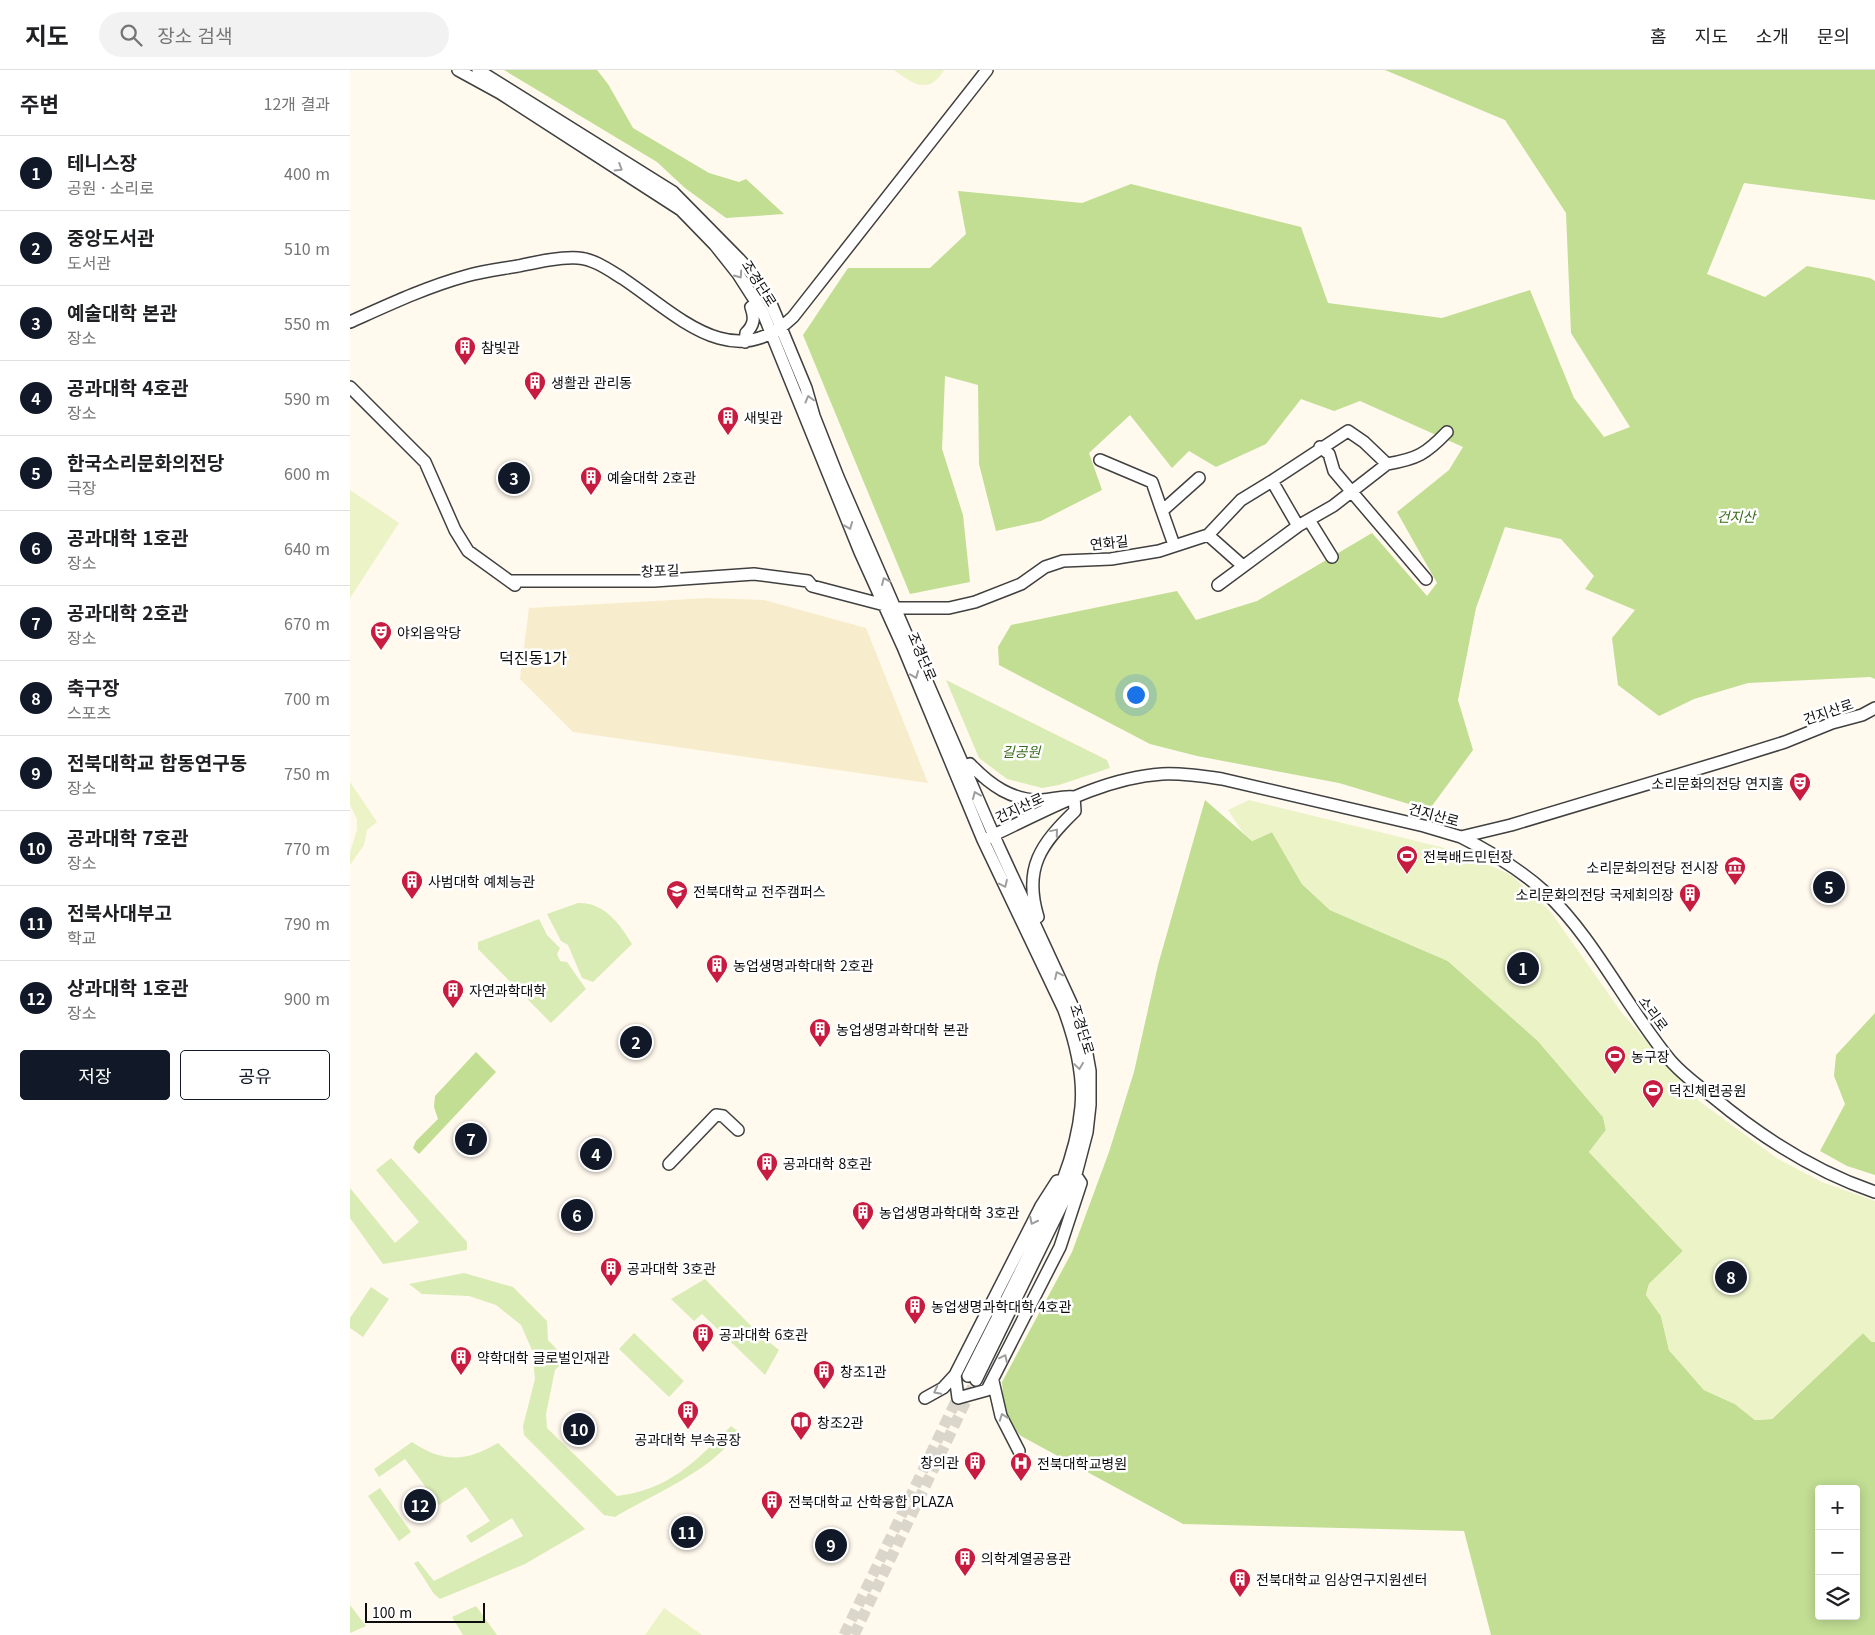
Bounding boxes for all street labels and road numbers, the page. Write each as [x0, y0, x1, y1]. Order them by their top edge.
street label: 조경단로 [738, 256, 782, 310]
street label: 연화길 [1089, 530, 1129, 554]
street label: 창포길 [640, 559, 680, 581]
street label: 조경단로 [904, 628, 942, 684]
street label: 건지산로 [1800, 693, 1856, 729]
street label: 건지산로 [991, 787, 1047, 827]
street label: 건지산로 [1407, 798, 1462, 830]
street label: 소리로 [1635, 991, 1674, 1035]
street label: 조경단로 [1066, 1001, 1100, 1057]

